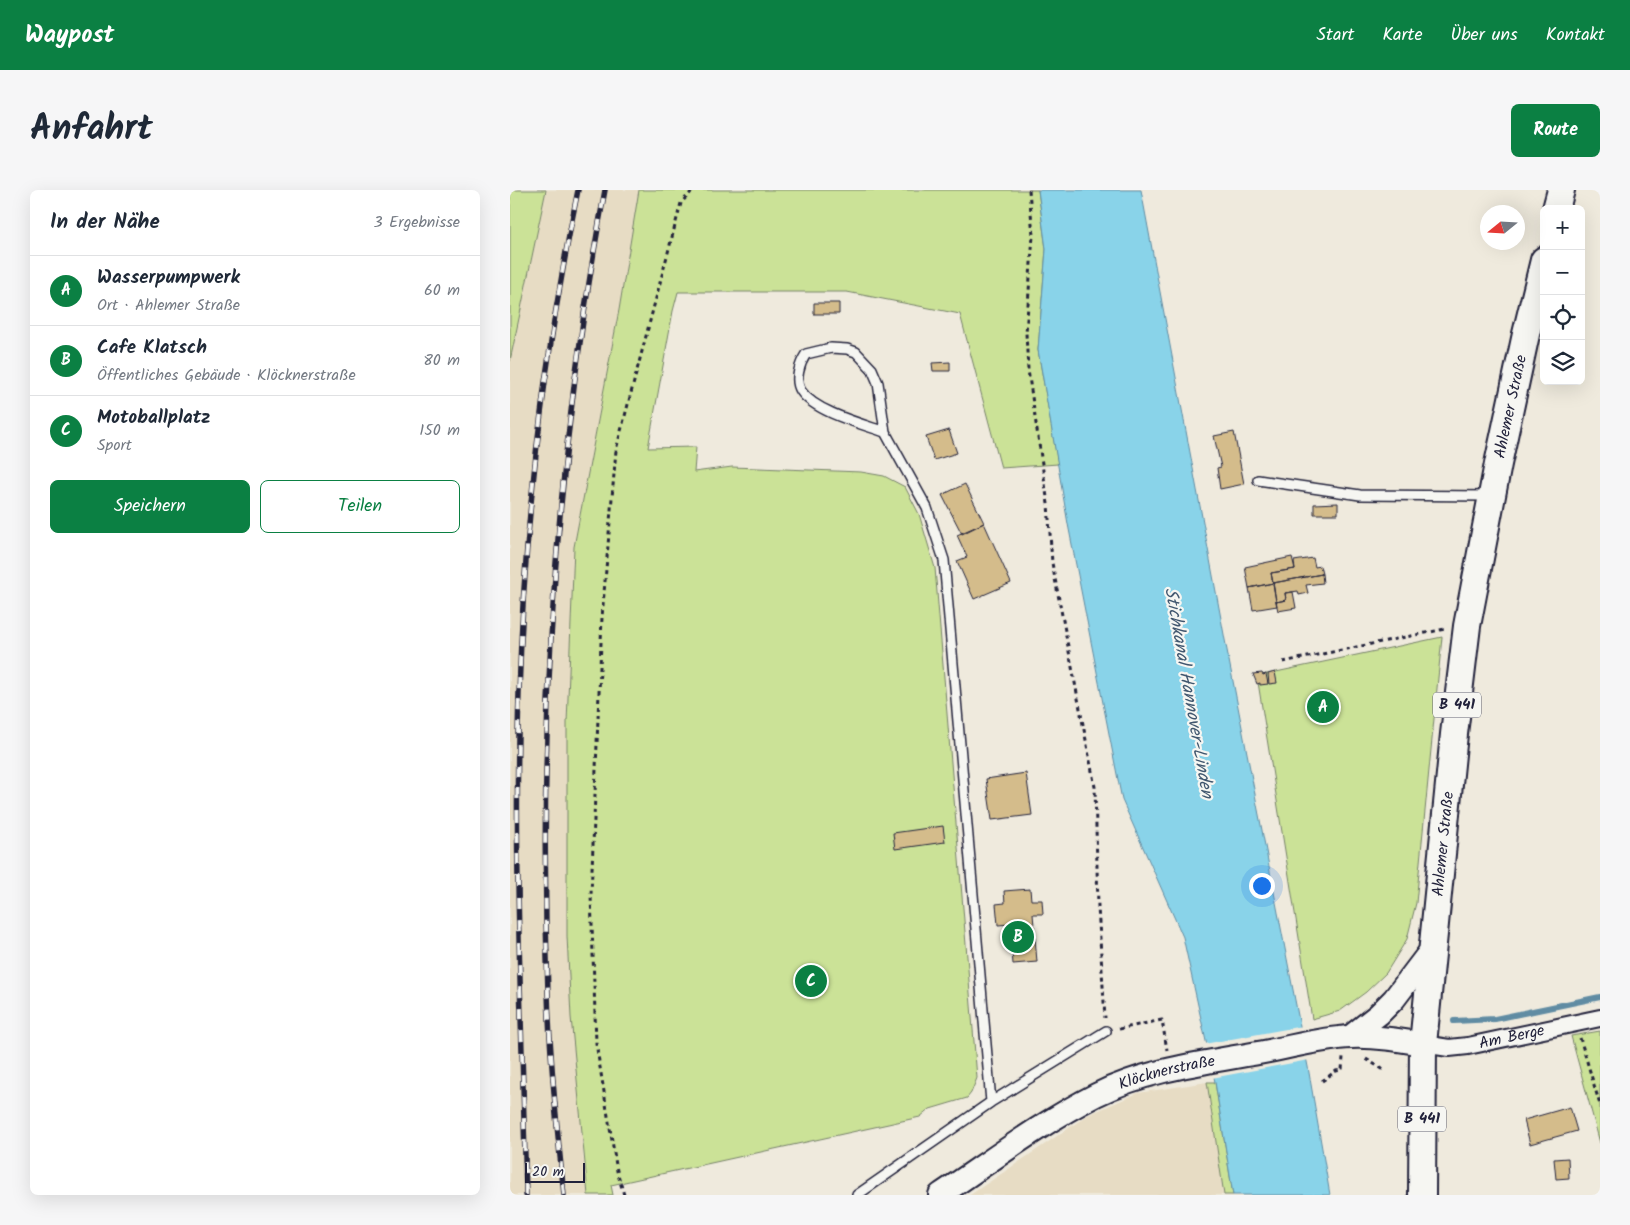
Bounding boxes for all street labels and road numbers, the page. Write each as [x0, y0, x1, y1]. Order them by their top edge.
street label: Ahlemer Straße [1487, 353, 1534, 461]
road number: B 441 [1433, 692, 1481, 718]
street label: Ahlemer Straße [1425, 790, 1461, 898]
street label: Am Berge [1477, 1018, 1547, 1056]
street label: Klöcknerstraße [1115, 1048, 1217, 1097]
road number: B 441 [1398, 1106, 1446, 1132]

